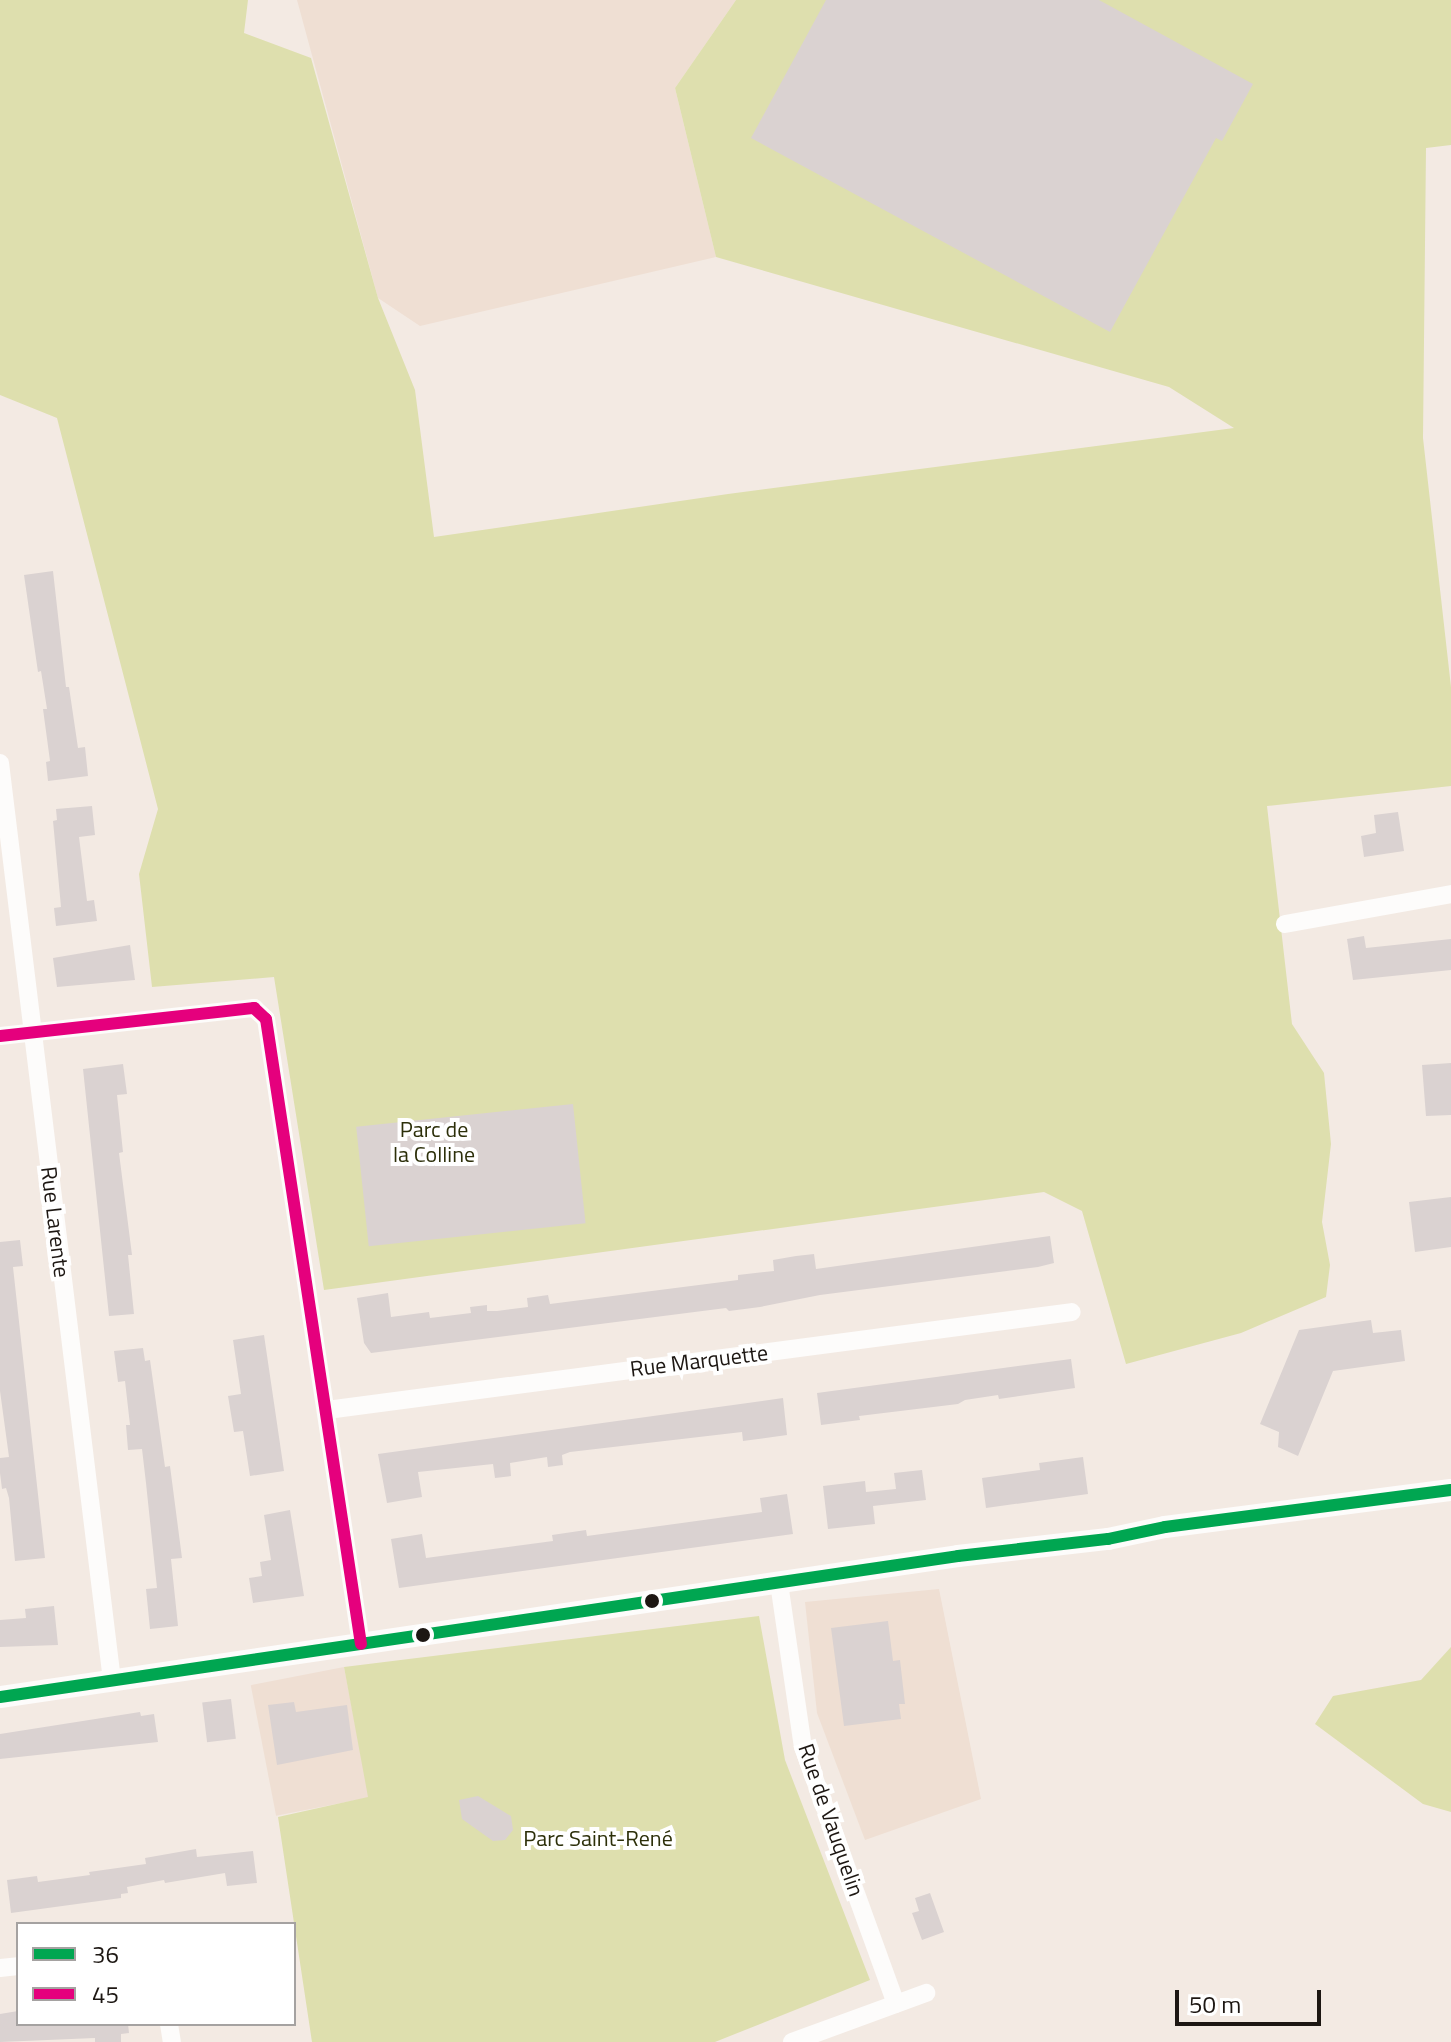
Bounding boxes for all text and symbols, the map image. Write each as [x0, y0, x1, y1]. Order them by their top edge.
park label: Parc de la Colline [393, 1116, 475, 1168]
street label: Rue Larente [35, 1165, 75, 1279]
street label: Rue Marquette [629, 1339, 769, 1383]
unlabelled marker [644, 1593, 660, 1609]
unlabelled marker [415, 1627, 431, 1643]
street label: Rue de Vauquelin [793, 1740, 869, 1900]
park label: Parc Saint-René [523, 1826, 673, 1852]
legend [16, 1922, 296, 2026]
text: 36 [92, 1936, 119, 1972]
scale bar [1179, 1974, 1325, 2024]
text: 45 [92, 1976, 119, 2012]
text: 50 m [1189, 1986, 1241, 2022]

